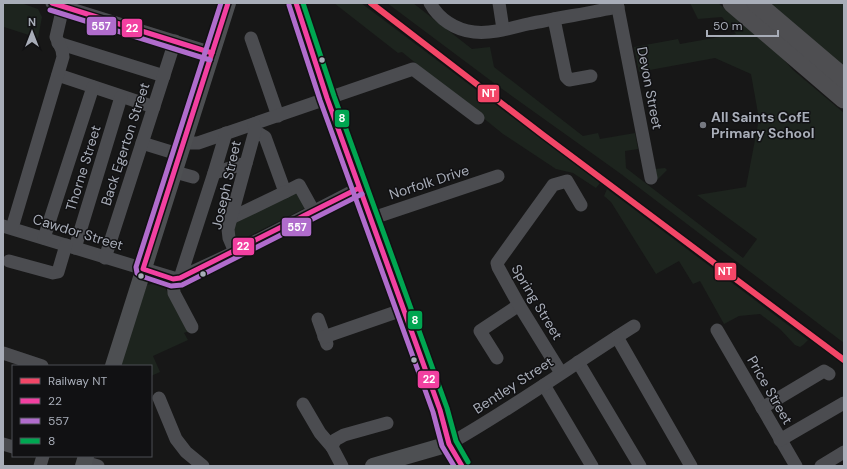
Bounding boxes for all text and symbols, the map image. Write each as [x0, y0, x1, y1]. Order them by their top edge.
north arrow [12, 12, 52, 52]
scale bar [707, 12, 778, 38]
text: N [28, 15, 36, 29]
line badge: 557 [86, 16, 117, 36]
line badge: 22 [121, 18, 143, 38]
text: 50 m [713, 18, 742, 34]
text: 557 [91, 19, 111, 33]
text: 22 [126, 21, 138, 35]
street label: Devon Street [633, 45, 667, 131]
unlabelled marker [317, 55, 327, 65]
street label: Back Egerton Street [97, 80, 153, 208]
line badge: NT [477, 84, 500, 103]
text: NT [482, 86, 497, 100]
place label: All Saints CofE Primary School [711, 108, 814, 142]
line badge: 8 [334, 109, 350, 128]
text: 8 [339, 111, 346, 125]
marker: All Saints CofE Primary School [698, 120, 708, 130]
street label: Thorne Street [61, 123, 105, 213]
street label: Joseph Street [207, 139, 245, 231]
street label: Norfolk Drive [387, 161, 471, 203]
street label: Cawdor Street [31, 210, 125, 254]
line badge: 557 [281, 217, 312, 237]
text: 557 [287, 220, 307, 234]
line badge: 22 [232, 237, 255, 256]
text: 22 [237, 239, 249, 253]
street label: Spring Street [507, 261, 567, 343]
line badge: NT [714, 262, 737, 281]
text: NT [718, 264, 733, 278]
unlabelled marker [198, 269, 208, 279]
unlabelled marker [136, 271, 146, 281]
line badge: 8 [407, 310, 423, 330]
text: 8 [412, 313, 419, 327]
street label: Bentley Street [470, 352, 556, 418]
street label: Price Street [743, 353, 797, 427]
unlabelled marker [409, 355, 419, 365]
legend [12, 365, 152, 457]
line badge: 22 [417, 370, 440, 389]
text: 22 [423, 372, 435, 386]
text: Railway NT [48, 373, 107, 389]
text: 22 [48, 393, 62, 409]
text: 557 [48, 413, 69, 429]
text: 8 [48, 433, 55, 449]

